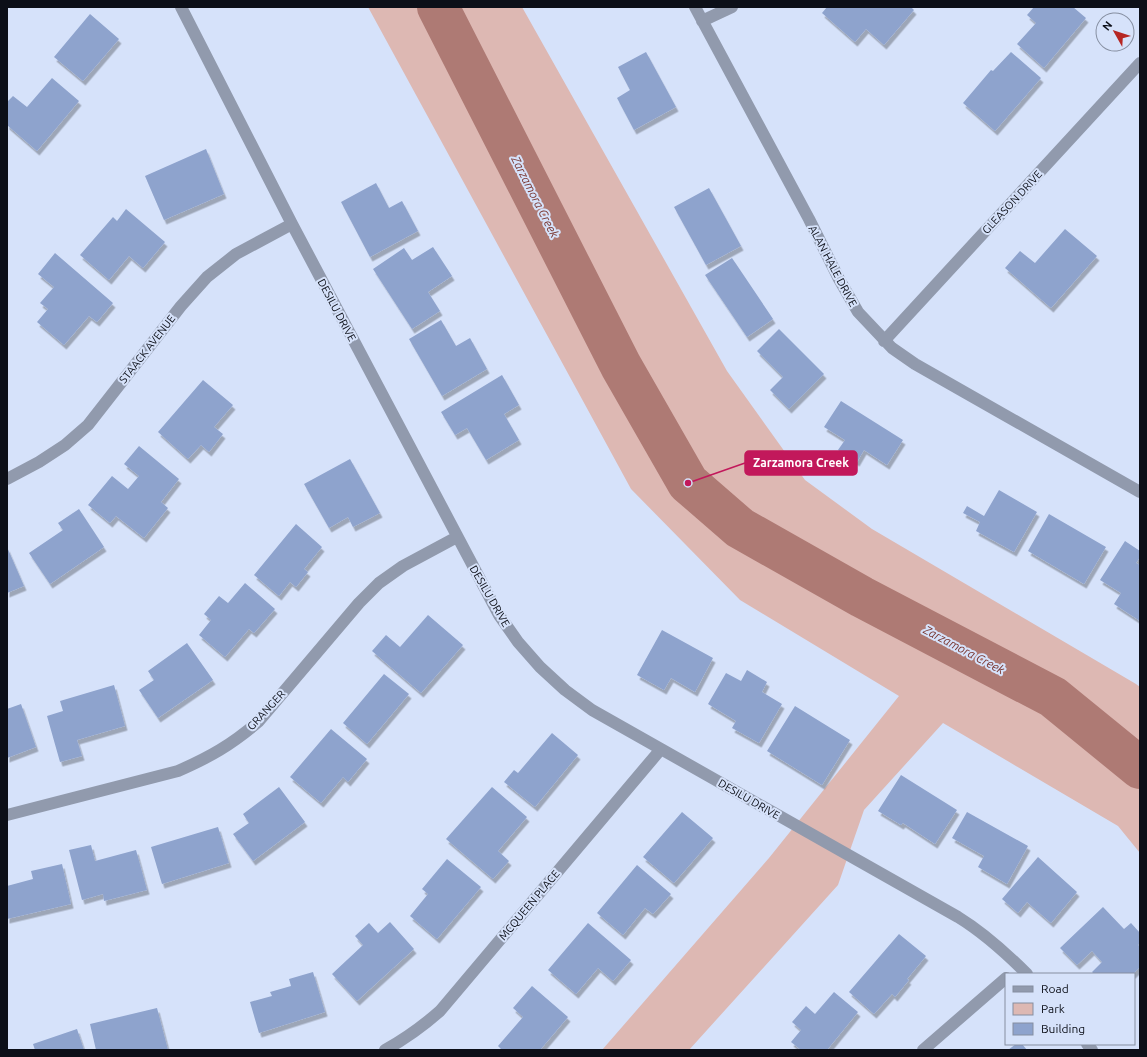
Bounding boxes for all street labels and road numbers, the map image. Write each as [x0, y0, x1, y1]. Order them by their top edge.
street label: GLEASON DRIVE [980, 168, 1044, 236]
street label: ALAN HALE DRIVE [807, 223, 859, 309]
street label: DESILU DRIVE [316, 277, 358, 343]
street label: STAACK AVENUE [117, 313, 177, 385]
street label: DESILU DRIVE [468, 563, 512, 629]
street label: GRANGER [245, 688, 287, 732]
street label: DESILU DRIVE [716, 777, 782, 821]
street label: MCQUEEN PLACE [496, 868, 562, 942]

